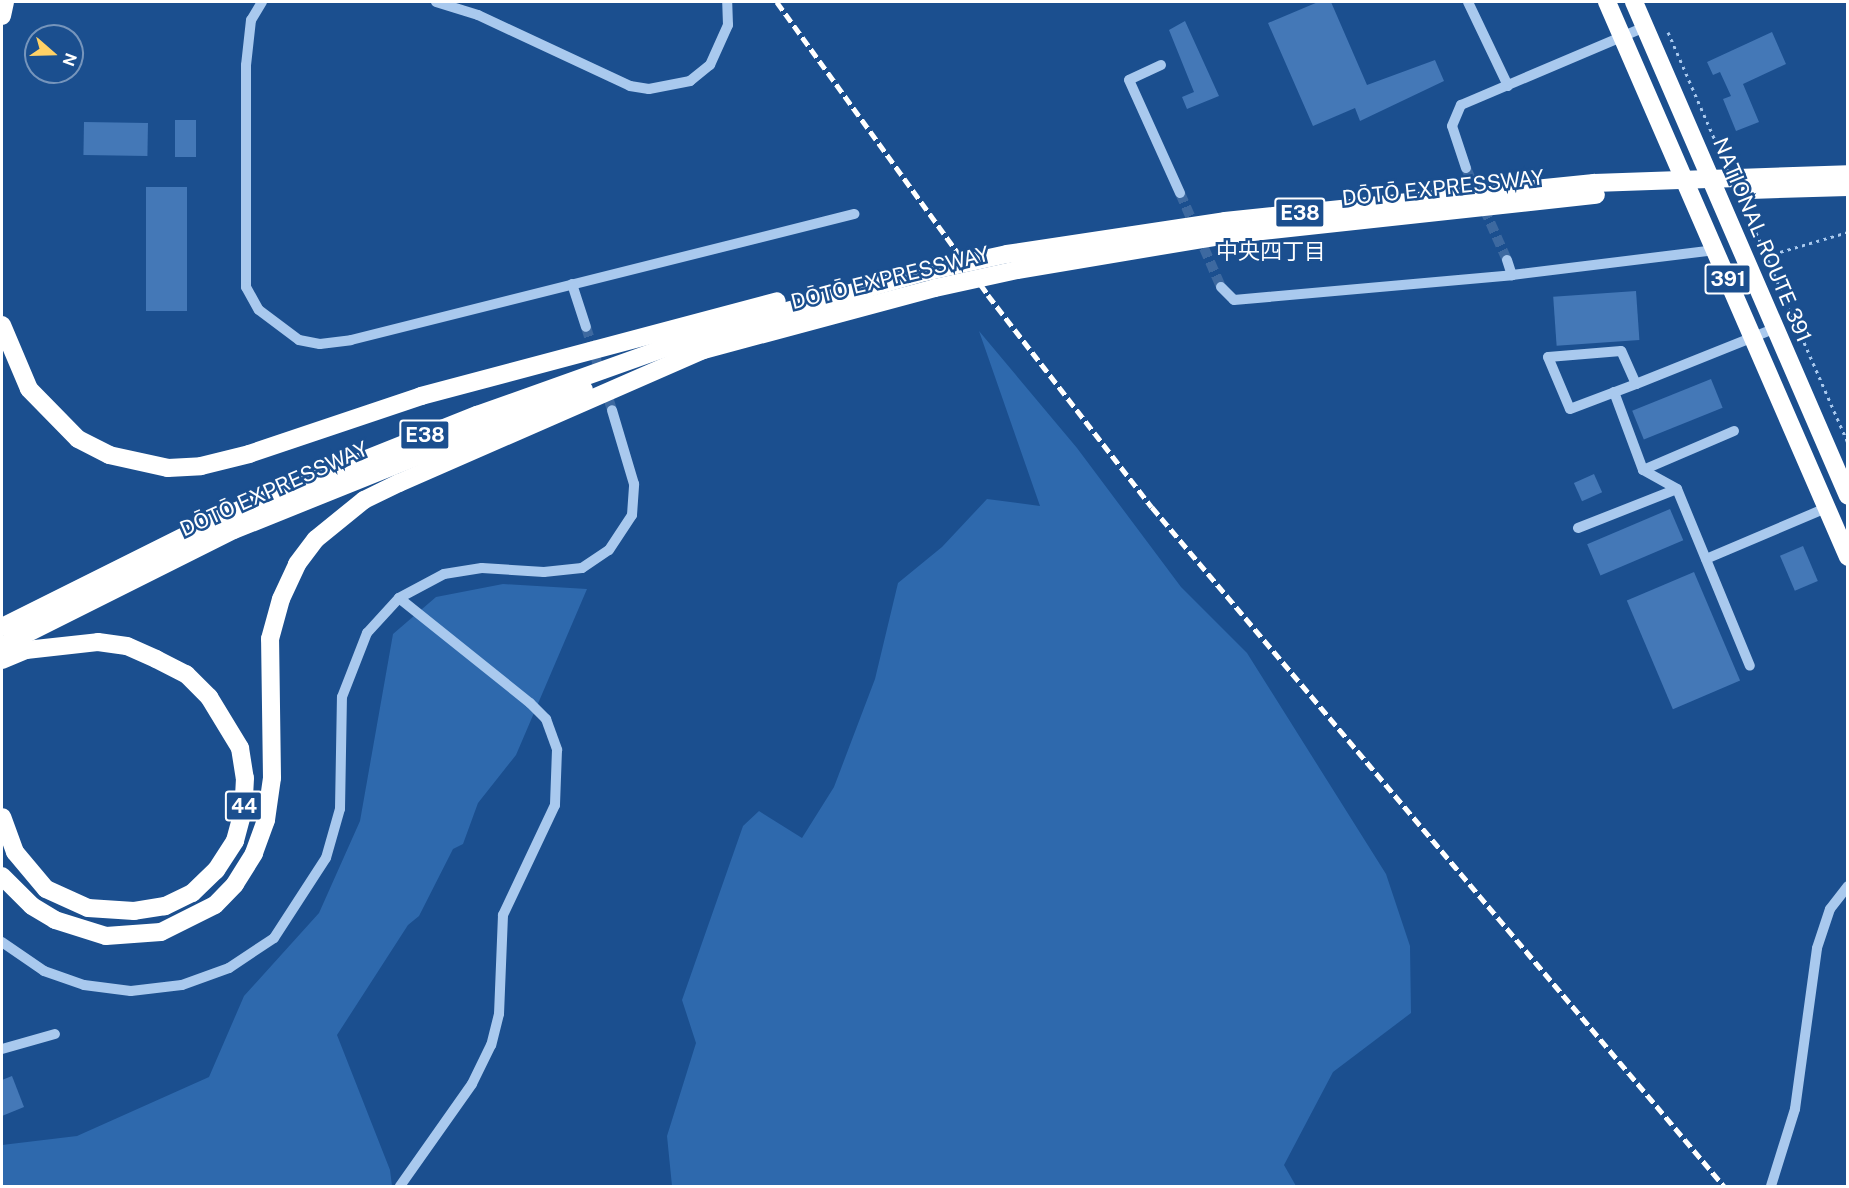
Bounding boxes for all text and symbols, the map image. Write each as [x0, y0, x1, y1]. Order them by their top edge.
north arrow [24, 24, 84, 84]
text: N [58, 51, 81, 69]
street label: NATIONAL ROUTE 391 [1707, 134, 1817, 346]
street label: DŌTŌ EXPRESSWAY [1341, 165, 1545, 211]
road number: E38 [1273, 196, 1327, 230]
district label: 中央四丁目 [1216, 239, 1326, 265]
street label: DŌTŌ EXPRESSWAY [788, 241, 992, 315]
road number: 391 [1704, 262, 1752, 296]
road number: E38 [398, 418, 452, 452]
street label: DŌTŌ EXPRESSWAY [176, 436, 372, 542]
road number: 44 [224, 789, 264, 823]

